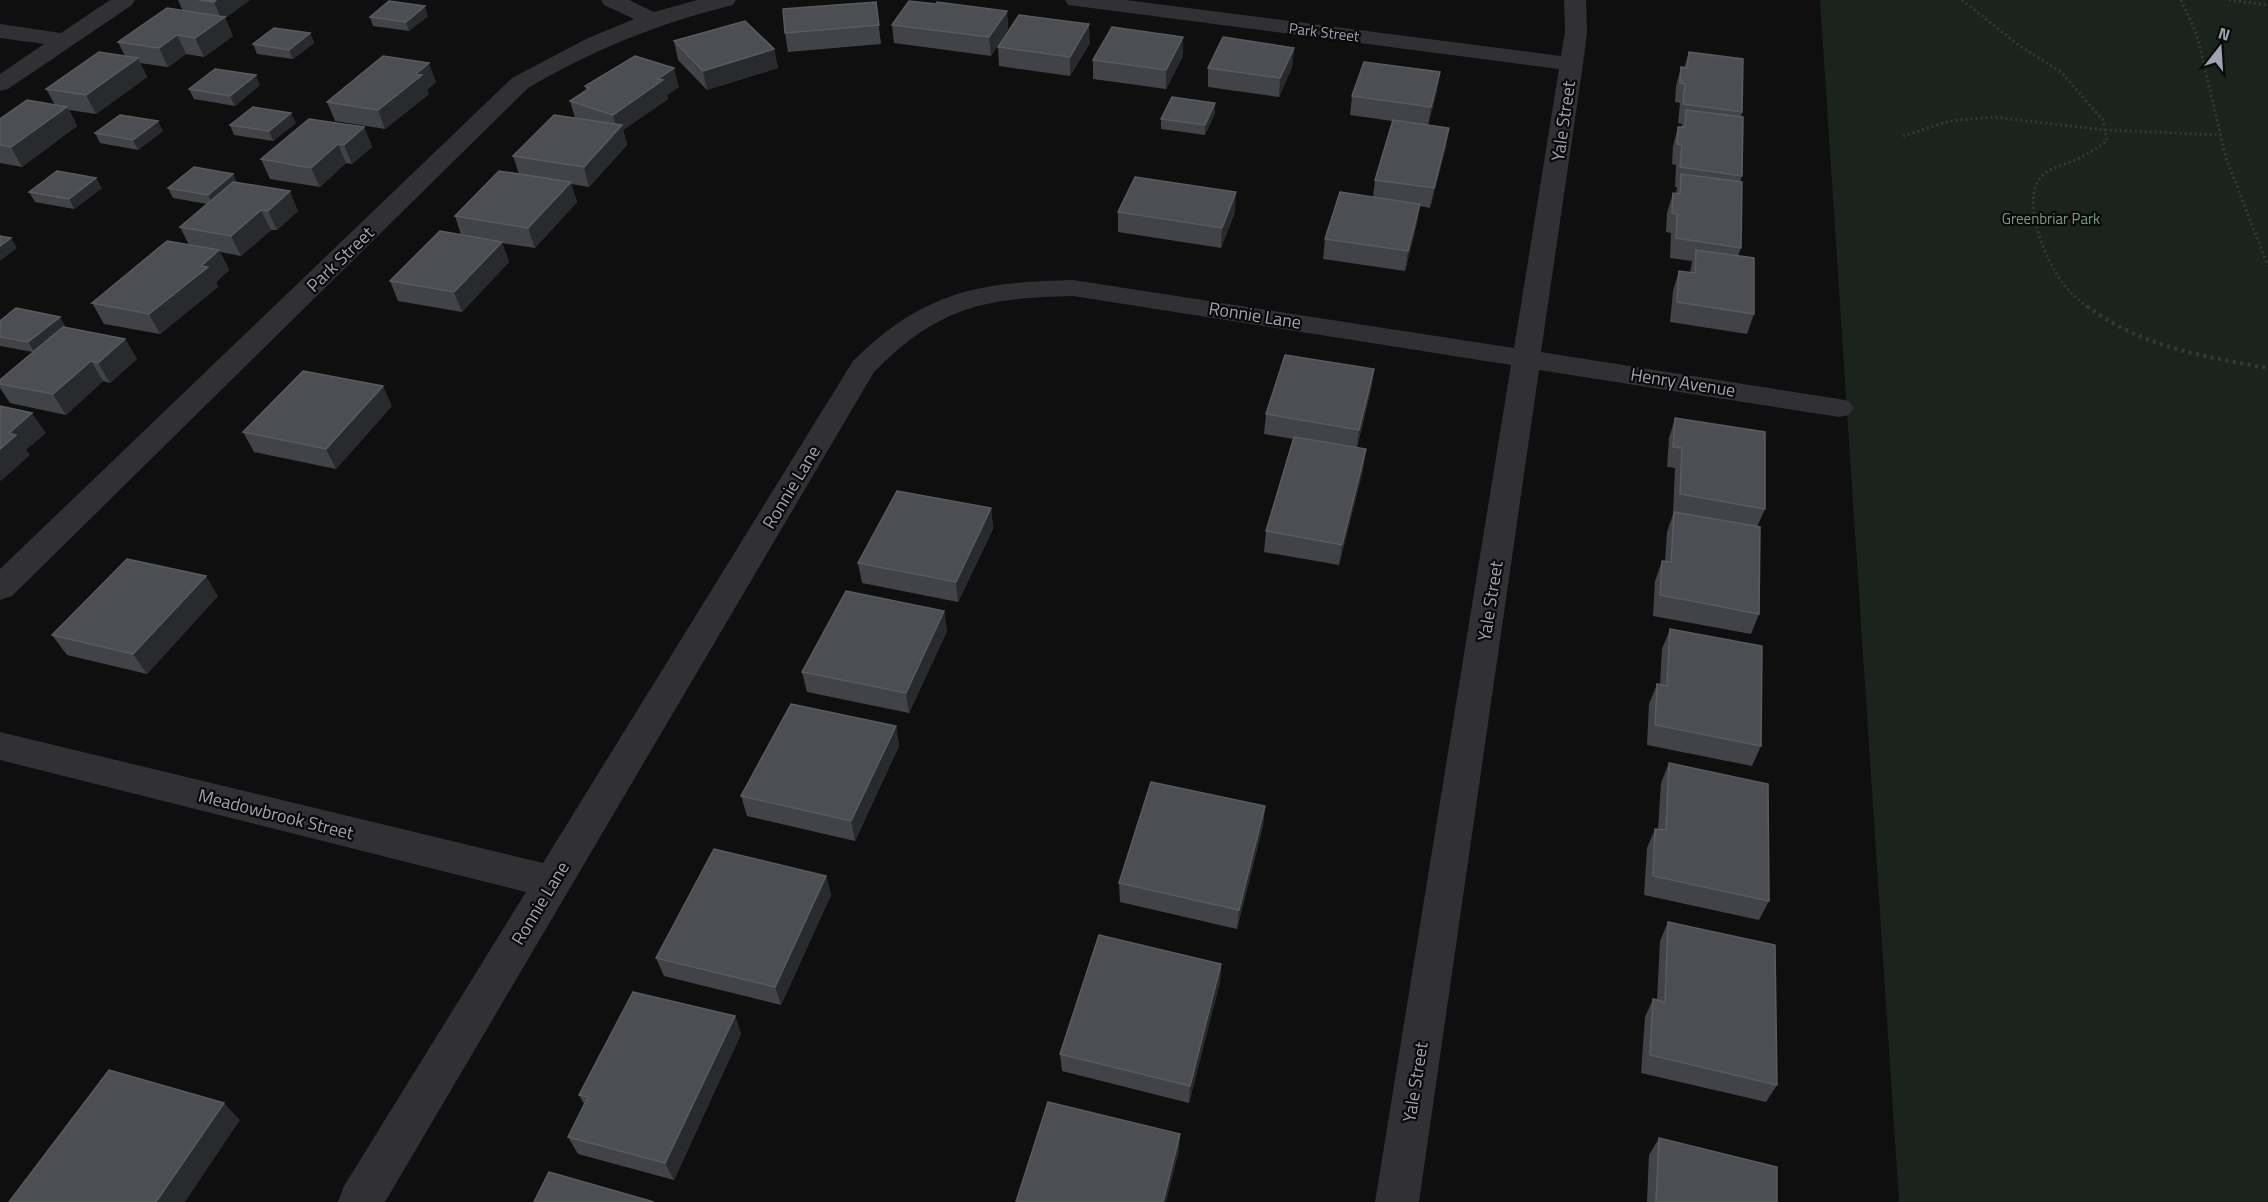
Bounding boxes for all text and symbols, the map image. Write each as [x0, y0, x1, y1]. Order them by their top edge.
street label: Park Street [1288, 16, 1361, 48]
north arrow [2190, 18, 2250, 78]
text: N [2216, 21, 2233, 47]
street label: Yale Street [1544, 78, 1582, 163]
park label: Greenbriar Park [2002, 207, 2100, 230]
street label: Park Street [300, 219, 380, 298]
street label: Ronnie Lane [1207, 294, 1303, 336]
street label: Henry Avenue [1629, 360, 1737, 404]
street label: Ronnie Lane [755, 440, 827, 534]
street label: Yale Street [1470, 558, 1510, 643]
street label: Meadowbrook Street [195, 782, 357, 847]
street label: Ronnie Lane [504, 856, 576, 950]
street label: Yale Street [1395, 1039, 1435, 1124]

